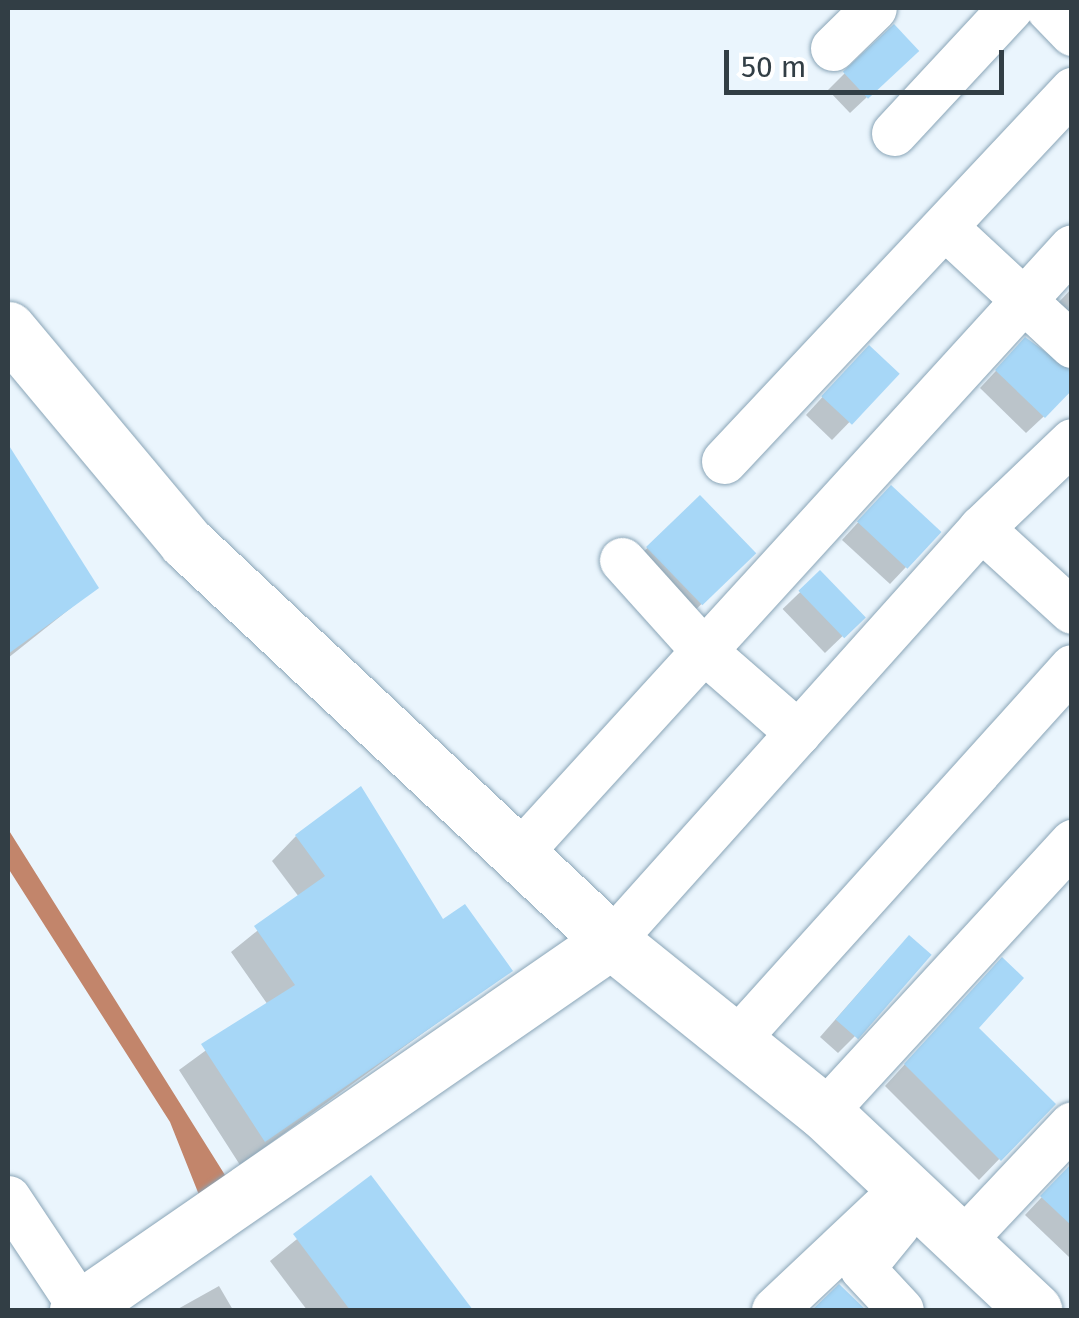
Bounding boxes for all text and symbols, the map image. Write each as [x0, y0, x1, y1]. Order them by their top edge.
scale bar [729, 30, 1009, 92]
text: 50 m [741, 49, 806, 85]

